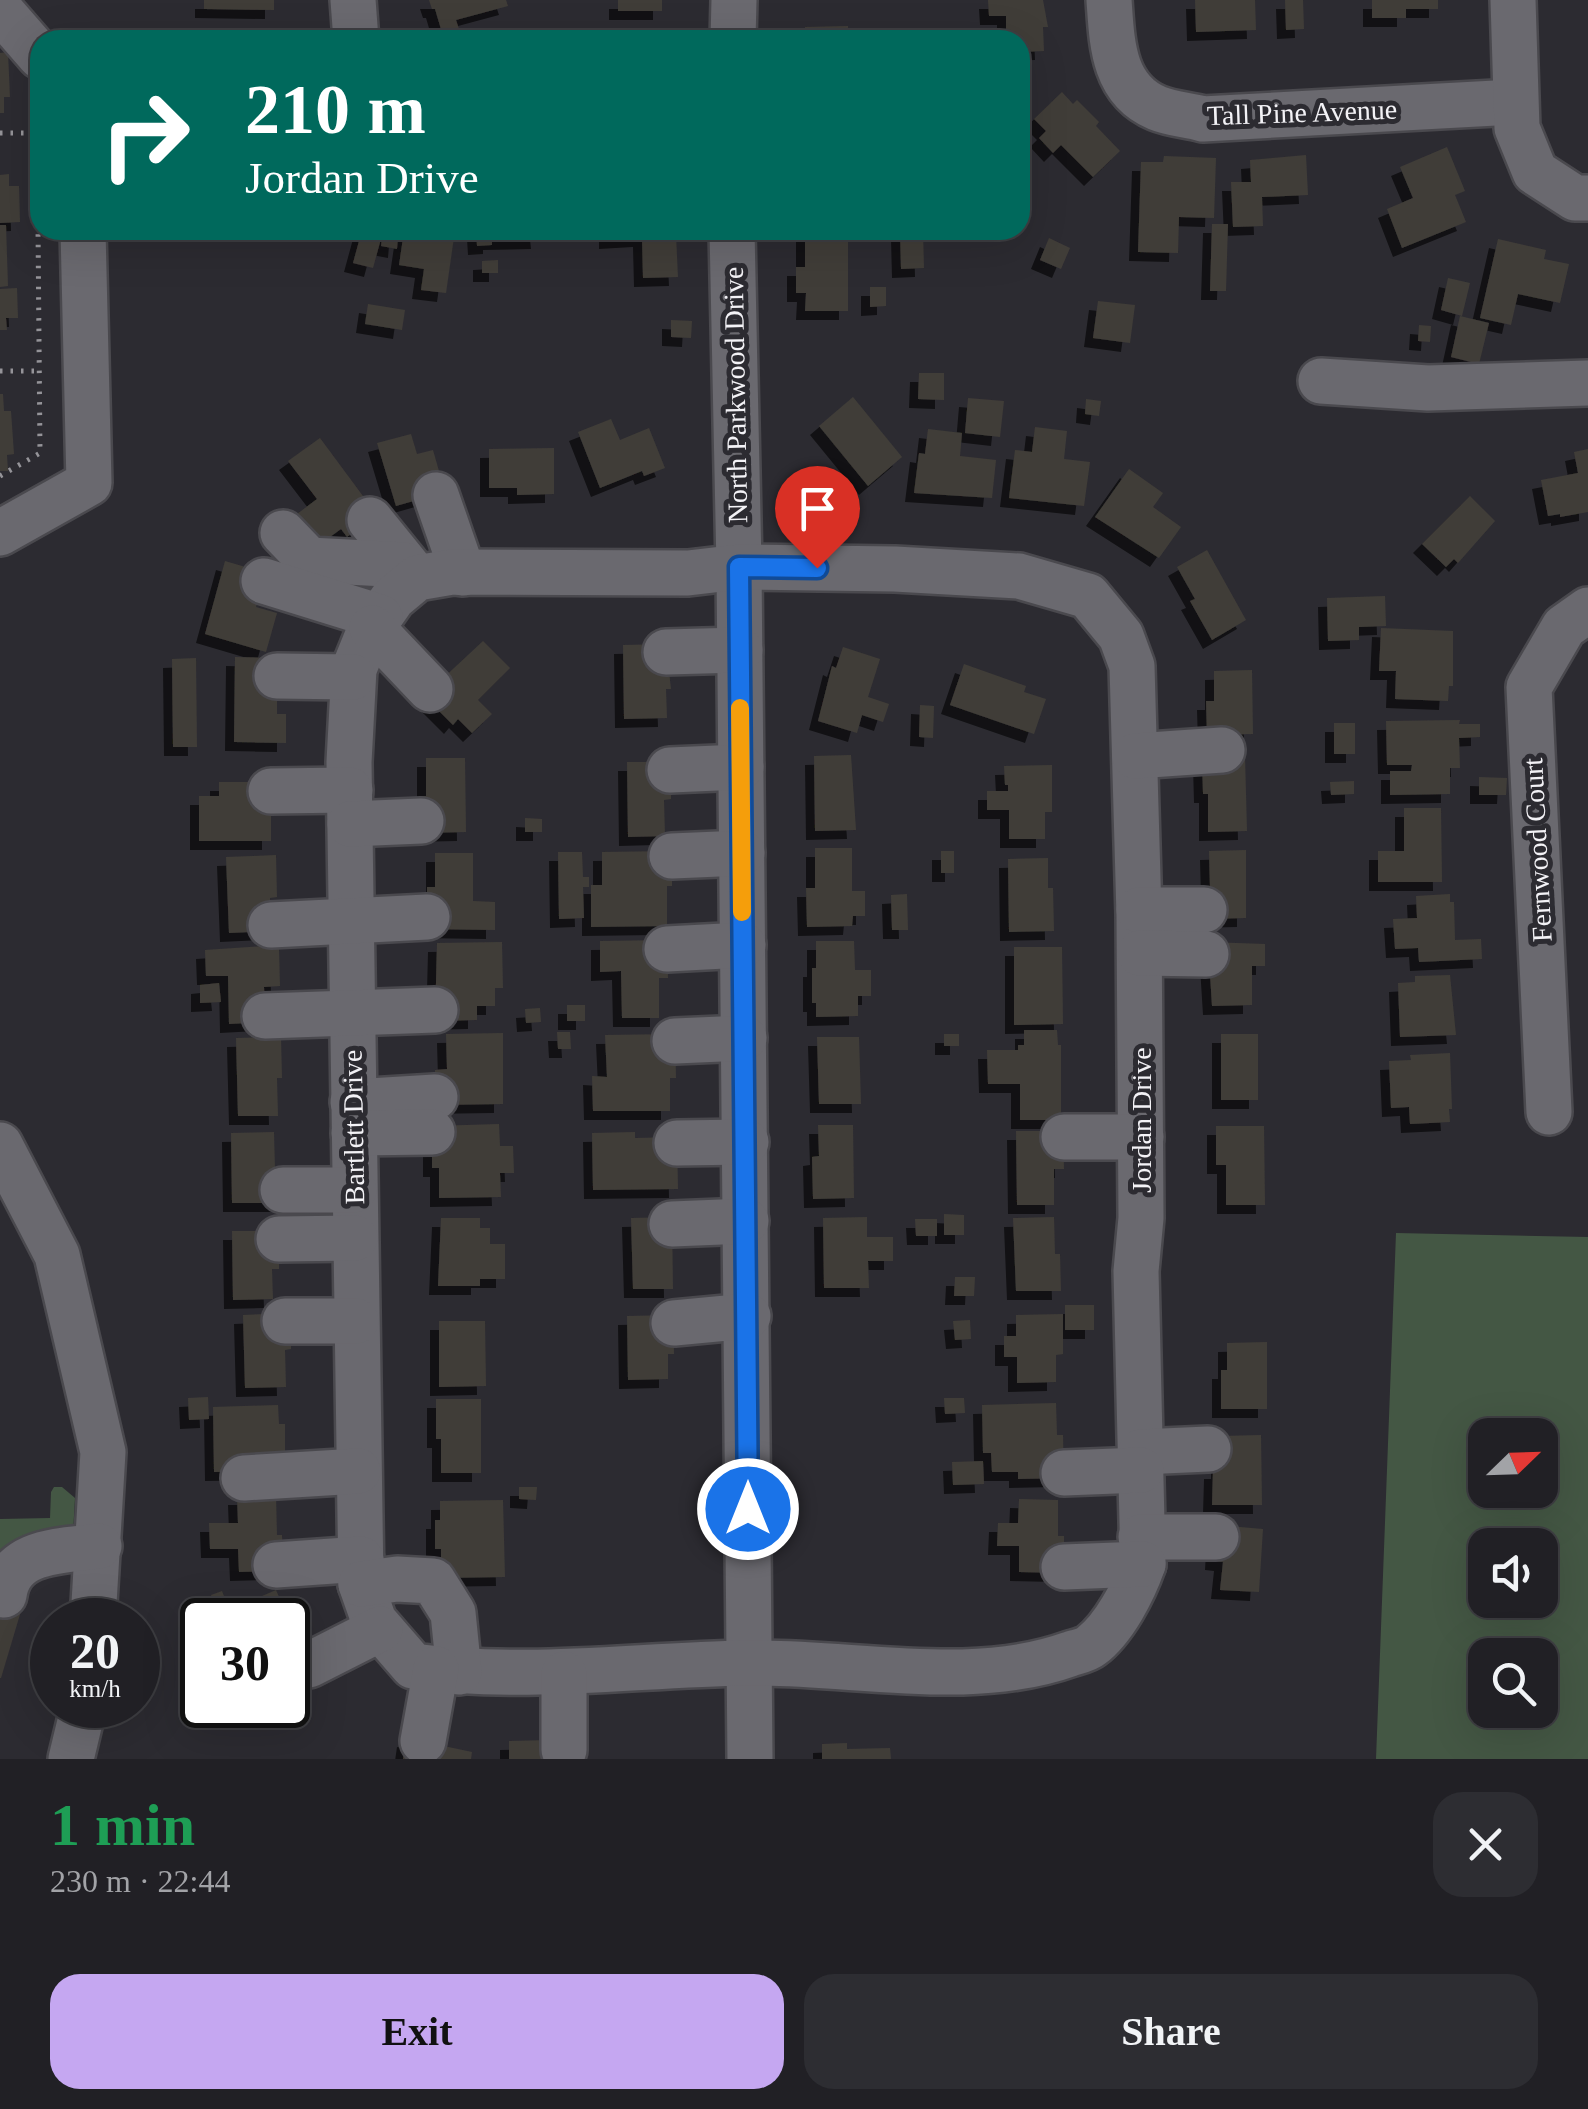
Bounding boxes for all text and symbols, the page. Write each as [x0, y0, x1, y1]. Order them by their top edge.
icon: right [80, 70, 210, 200]
text: 210 m [245, 71, 426, 148]
street label: Tall Pine Avenue [1206, 94, 1398, 131]
text: Jordan Drive [245, 153, 479, 203]
street label: North Parkwood Drive [718, 266, 753, 524]
pin [775, 466, 860, 569]
icon: arrive [790, 481, 845, 536]
street label: Fernwood Court [1517, 757, 1558, 943]
street label: Jordan Drive [1126, 1047, 1157, 1193]
street label: Bartlett Drive [337, 1049, 370, 1205]
north arrow [1468, 1418, 1558, 1508]
map controls [1468, 1418, 1558, 1728]
position arrow [696, 1457, 800, 1561]
button: sound [1468, 1528, 1558, 1618]
speed limit sign: 30 [180, 1598, 310, 1728]
text: 20 [70, 1623, 120, 1679]
button: search [1468, 1638, 1558, 1728]
text: km/h [69, 1675, 121, 1702]
text: 1 min [50, 1792, 195, 1858]
button: close [1433, 1792, 1538, 1897]
text: 230 m · 22:44 [50, 1863, 230, 1899]
button: Exit [50, 1974, 784, 2089]
button: Share [804, 1974, 1538, 2089]

